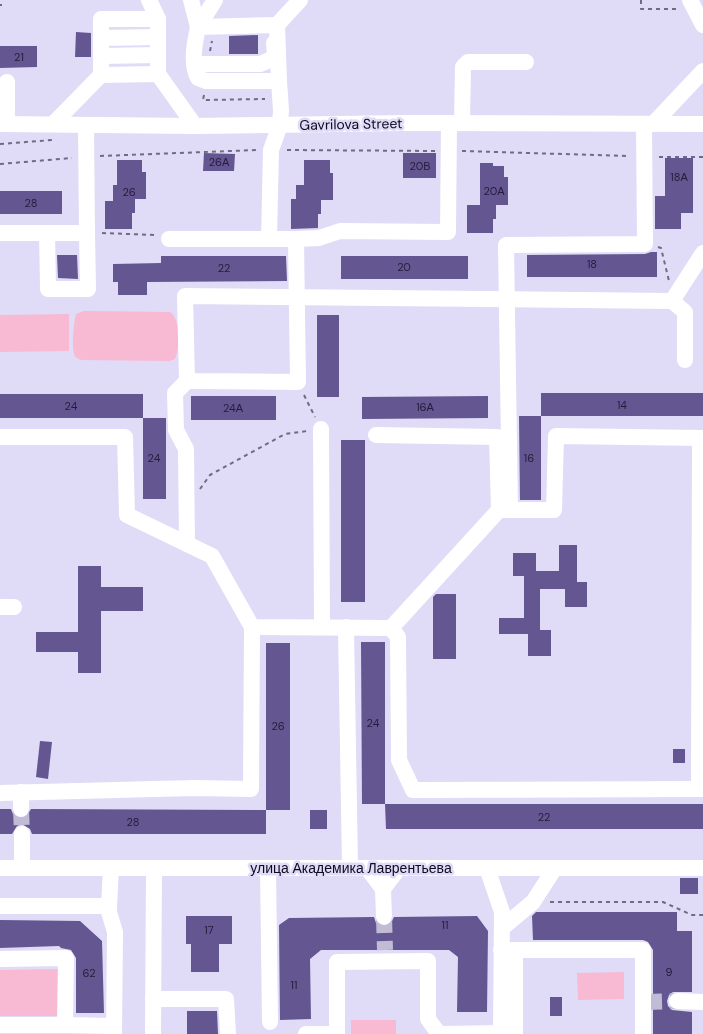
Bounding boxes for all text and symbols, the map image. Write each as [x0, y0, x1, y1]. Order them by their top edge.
house number: 21 [14, 50, 24, 64]
street label: Gavrilova Street [299, 114, 403, 134]
house number: 26А [209, 155, 230, 169]
house number: 20В [409, 159, 431, 173]
house number: 18А [670, 170, 688, 184]
house number: 20А [483, 184, 505, 198]
house number: 26 [122, 185, 136, 199]
house number: 28 [25, 196, 37, 210]
house number: 18 [587, 257, 597, 271]
house number: 20 [397, 260, 411, 274]
house number: 22 [218, 261, 230, 275]
house number: 14 [617, 398, 627, 412]
house number: 24 [65, 399, 78, 413]
house number: 16А [416, 400, 434, 414]
house number: 24А [223, 401, 244, 415]
house number: 24 [148, 451, 161, 465]
house number: 16 [524, 451, 534, 465]
house number: 24 [367, 716, 380, 730]
house number: 26 [271, 719, 285, 733]
house number: 22 [538, 810, 550, 824]
house number: 28 [127, 815, 139, 829]
street label: улица Академика Лаврентьева [250, 859, 452, 877]
house number: 11 [442, 918, 448, 932]
house number: 17 [204, 923, 214, 937]
house number: 9 [666, 965, 673, 979]
house number: 62 [83, 966, 95, 980]
house number: 11 [291, 978, 297, 992]

